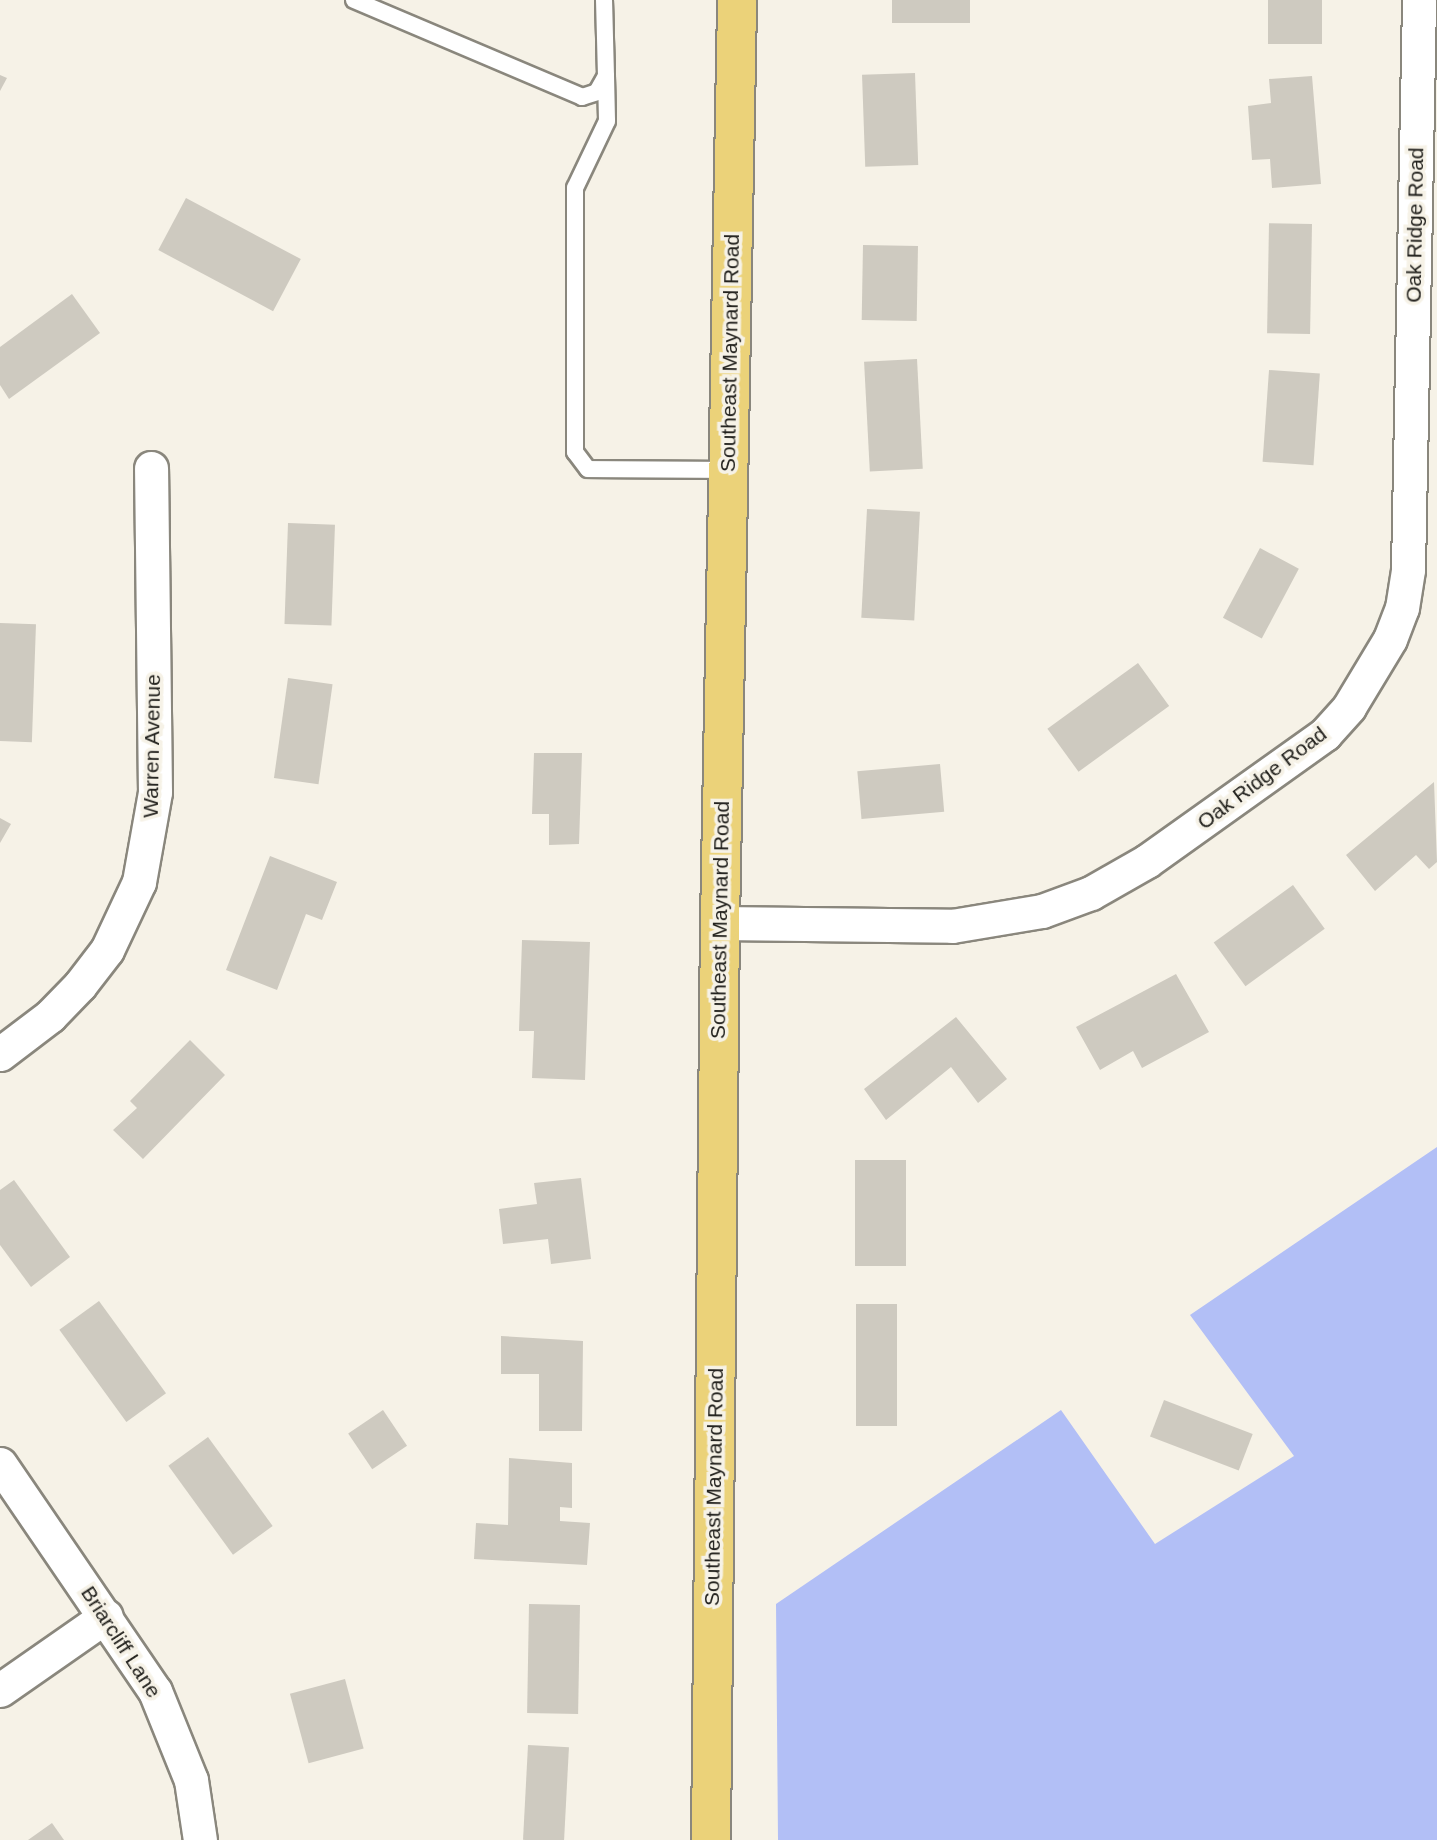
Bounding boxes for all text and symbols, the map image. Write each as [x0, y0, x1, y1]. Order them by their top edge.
street label: Oak Ridge Road [1401, 147, 1429, 303]
street label: Southeast Maynard Road [715, 234, 745, 472]
street label: Warren Avenue [138, 673, 166, 819]
street label: Oak Ridge Road [1192, 721, 1332, 835]
street label: Southeast Maynard Road [705, 801, 735, 1039]
street label: Southeast Maynard Road [699, 1368, 729, 1606]
street label: Briarcliff Lane [76, 1581, 166, 1703]

